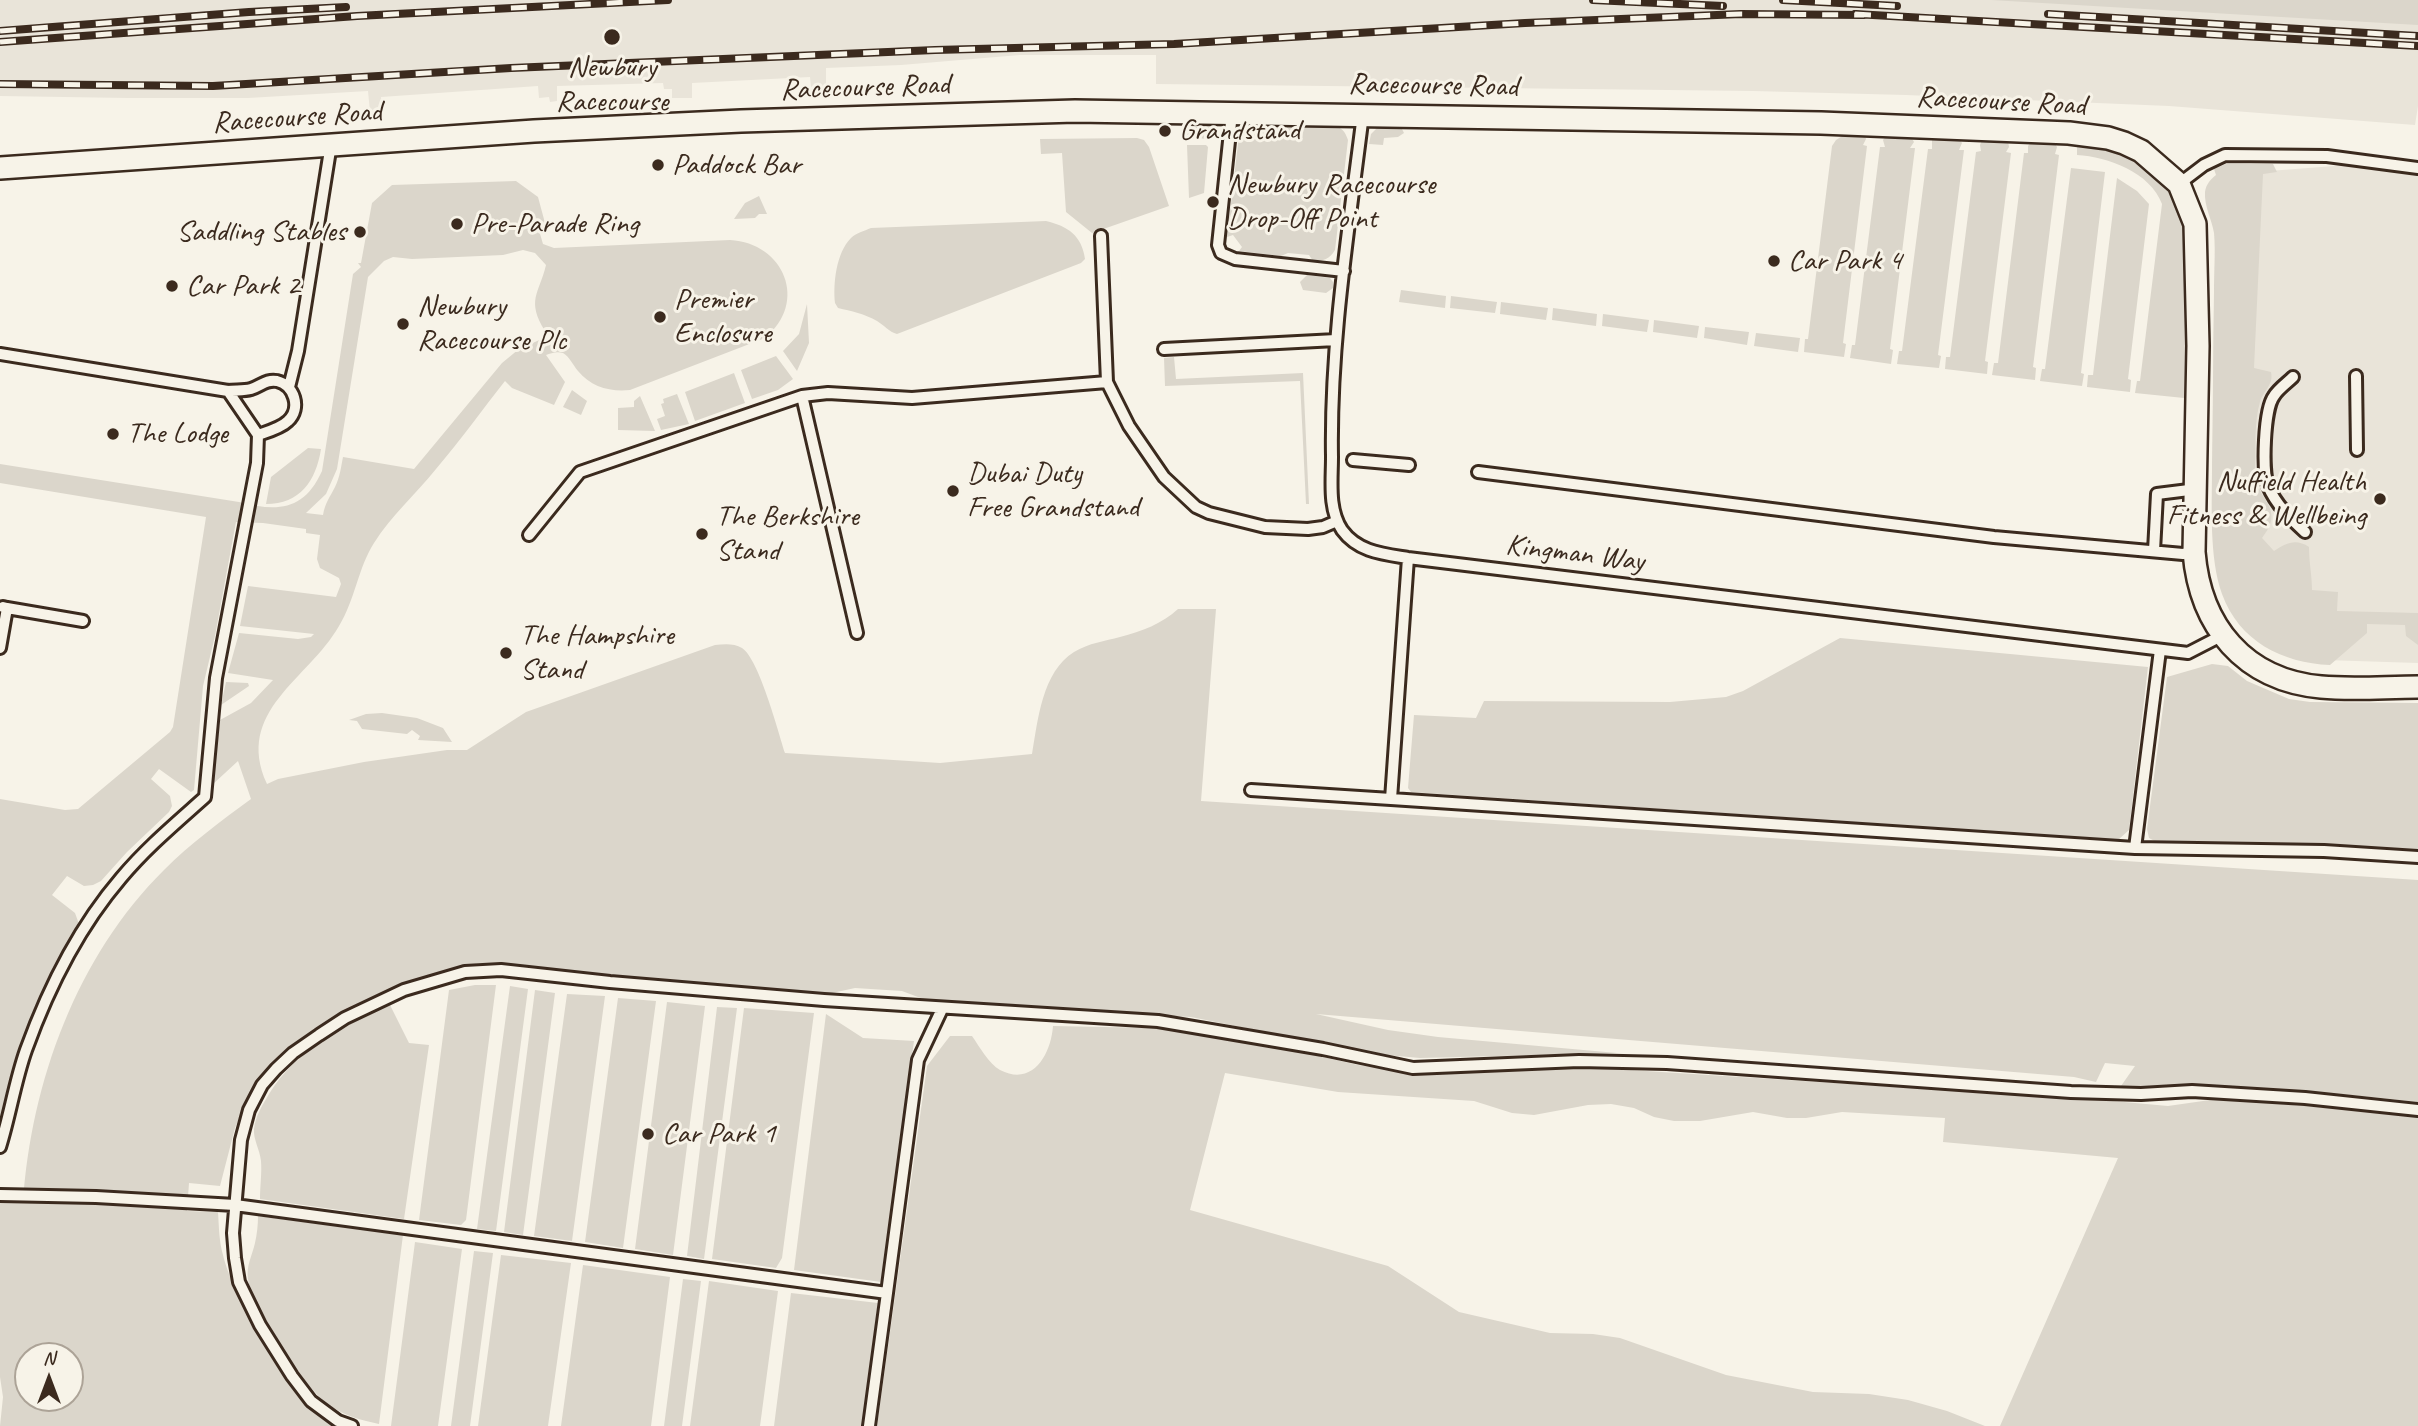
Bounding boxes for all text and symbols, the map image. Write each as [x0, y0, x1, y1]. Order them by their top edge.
marker: Newbury Racecourse [602, 27, 622, 47]
place label: Newbury Racecourse [556, 50, 668, 120]
street label: Racecourse Road [780, 67, 950, 109]
street label: Racecourse Road [1348, 67, 1518, 105]
street label: Racecourse Road [1915, 80, 2087, 124]
street label: Racecourse Road [211, 94, 383, 142]
place label: Grandstand [1179, 113, 1300, 149]
marker: Grandstand [1157, 123, 1173, 139]
place label: Paddock Bar [672, 147, 801, 183]
marker: Paddock Bar [650, 157, 666, 173]
place label: Newbury Racecourse Drop-Off Point [1227, 167, 1435, 237]
marker: Newbury Racecourse Drop-Off Point [1205, 194, 1221, 210]
place label: Pre-Parade Ring [471, 206, 639, 242]
place label: Saddling Stables [177, 214, 346, 250]
marker: Pre-Parade Ring [449, 216, 465, 232]
marker: Saddling Stables [352, 224, 368, 240]
place label: Car Park 4 [1788, 243, 1902, 279]
marker: Car Park 4 [1766, 253, 1782, 269]
place label: Car Park 2 [186, 268, 300, 304]
marker: Car Park 2 [164, 278, 180, 294]
place label: Premier Enclosure [674, 282, 771, 352]
place label: Newbury Racecourse Plc [417, 289, 566, 360]
marker: Premier Enclosure [652, 309, 668, 325]
marker: Newbury Racecourse Plc [395, 316, 411, 332]
place label: The Lodge [127, 416, 228, 452]
marker: The Lodge [105, 426, 121, 442]
place label: Dubai Duty Free Grandstand [967, 456, 1139, 526]
place label: Nuffield Health Fitness & Wellbeing [2167, 464, 2366, 534]
marker: Dubai Duty Free Grandstand [945, 483, 961, 499]
marker: Nuffield Health Fitness & Wellbeing [2372, 491, 2388, 507]
place label: The Berkshire Stand [716, 499, 859, 570]
marker: The Berkshire Stand [694, 526, 710, 542]
street label: Kingman Way [1504, 528, 1646, 580]
place label: The Hampshire Stand [520, 618, 674, 688]
marker: The Hampshire Stand [498, 645, 514, 661]
place label: Car Park 1 [662, 1116, 776, 1152]
marker: Car Park 1 [640, 1126, 656, 1142]
north arrow [14, 1342, 84, 1412]
text: N [43, 1346, 55, 1370]

